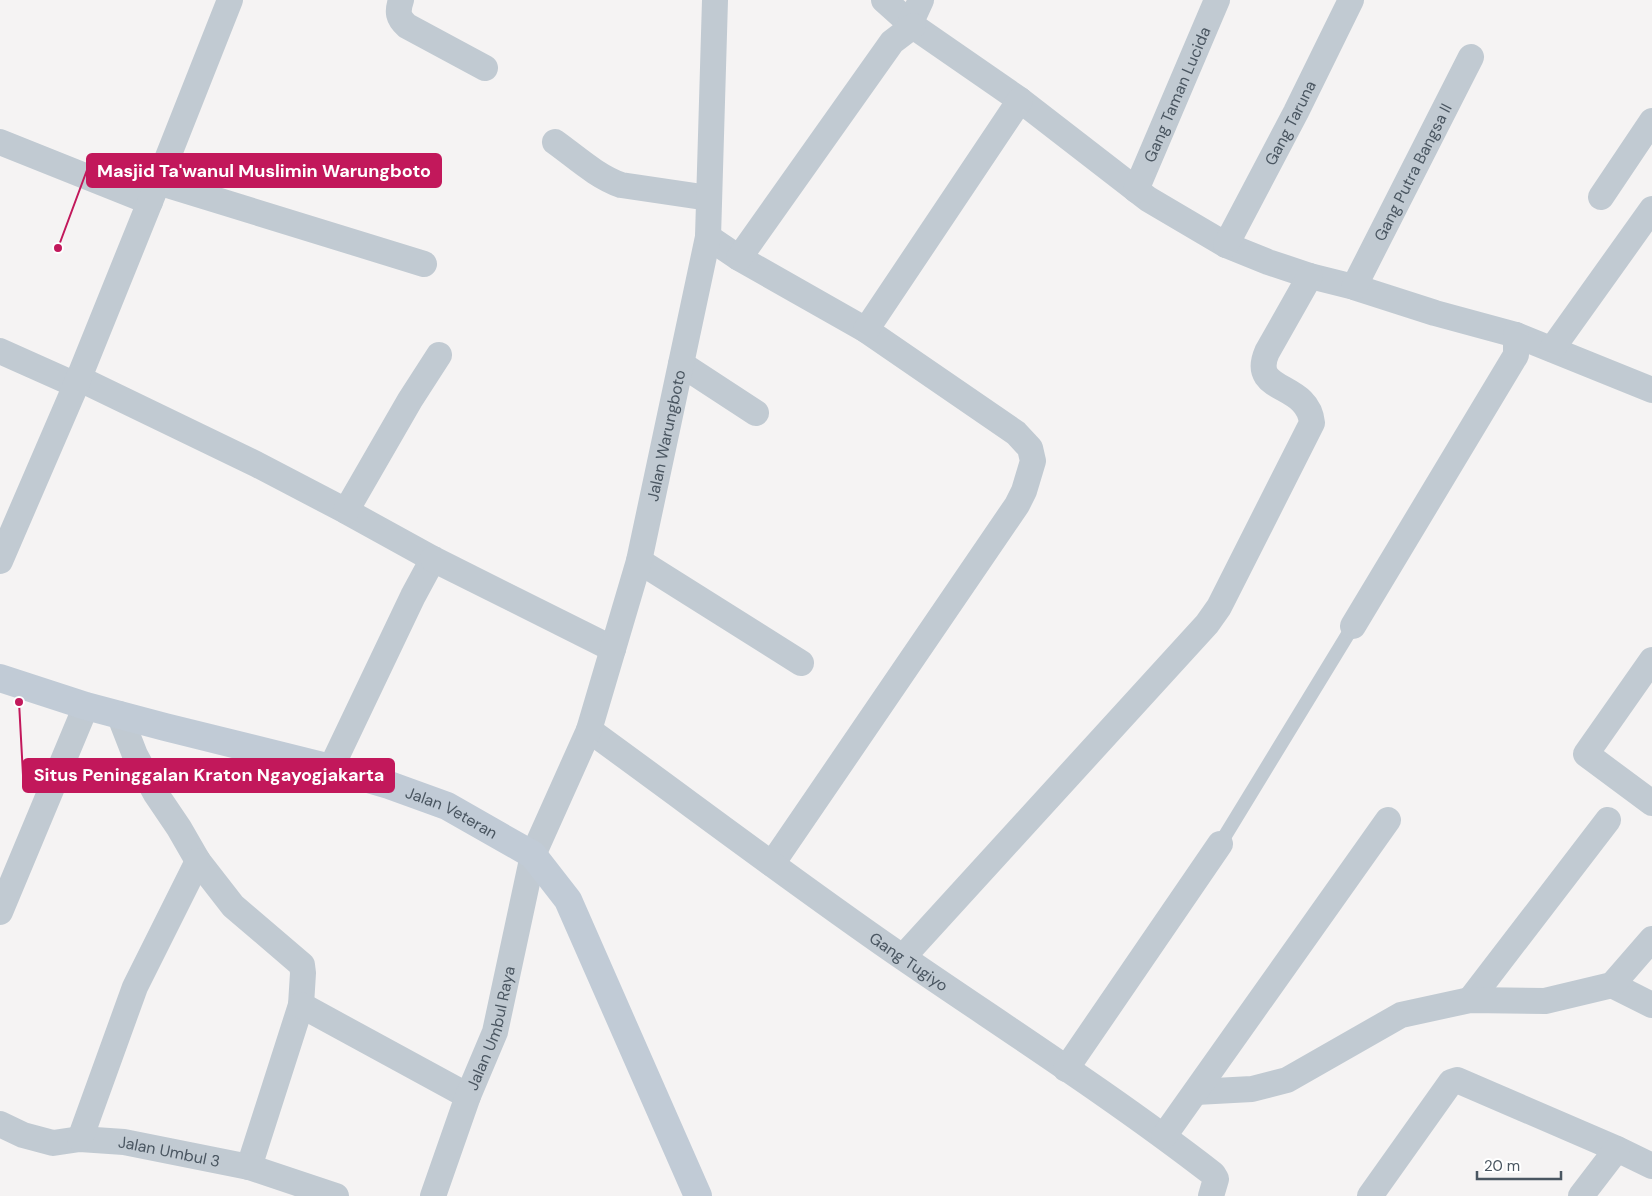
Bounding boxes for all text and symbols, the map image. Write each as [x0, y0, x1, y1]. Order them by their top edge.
street label: Gang Taman Lucida [1139, 23, 1215, 165]
street label: Gang Taruna [1259, 77, 1320, 169]
street label: Gang Putra Bangsa II [1369, 100, 1456, 244]
callout: Masjid Ta'wanul Muslimin Warungboto [87, 154, 441, 187]
text: Masjid Ta'wanul Muslimin Warungboto [97, 159, 431, 183]
street label: Jalan Warungboto [642, 368, 690, 503]
callout: Situs Peninggalan Kraton Ngayogjakarta [23, 759, 394, 792]
text: Situs Peninggalan Kraton Ngayogjakarta [34, 763, 384, 787]
street label: Jalan Veteran [403, 781, 501, 843]
street label: Gang Tugiyo [866, 927, 952, 996]
street label: Jalan Umbul Raya [461, 964, 519, 1093]
street label: Jalan Umbul 3 [117, 1131, 222, 1172]
scale bar [1477, 1148, 1561, 1180]
text: 20 m [1484, 1156, 1520, 1176]

